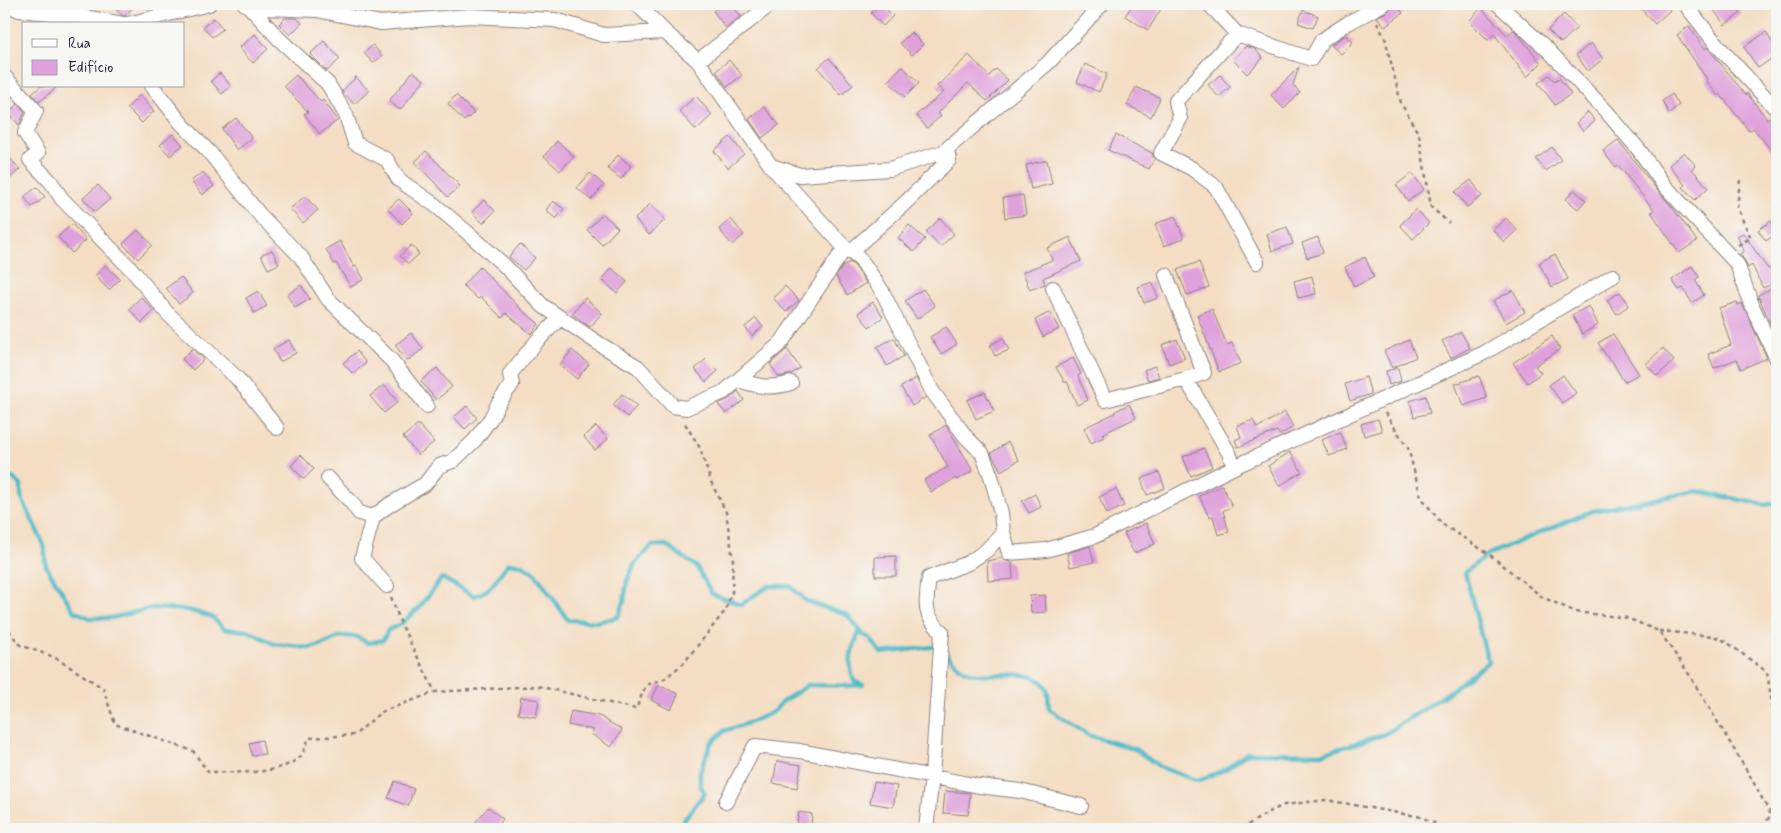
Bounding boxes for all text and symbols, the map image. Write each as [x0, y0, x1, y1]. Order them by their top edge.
legend [22, 22, 185, 88]
text: Rua [68, 34, 91, 54]
text: Edifício [68, 58, 113, 78]

